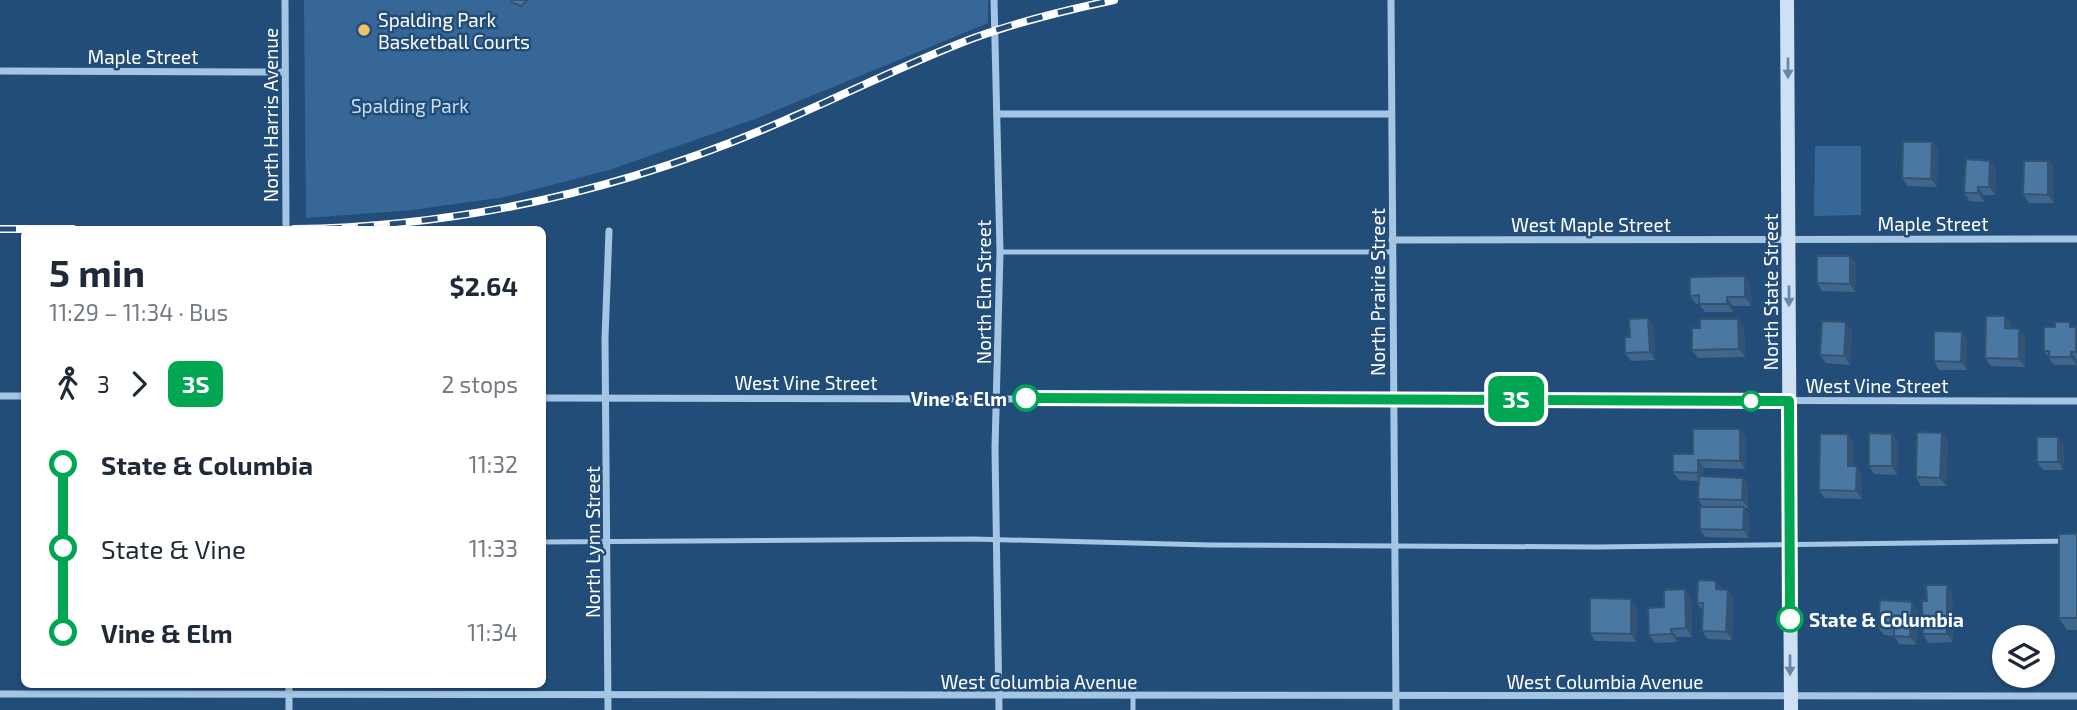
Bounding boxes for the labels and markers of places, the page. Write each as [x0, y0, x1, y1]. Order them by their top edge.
place label: Spalding Park Basketball Courts [378, 8, 530, 53]
marker: Spalding Park Basketball Courts [356, 22, 372, 38]
marker: Vine & Elm [1013, 385, 1039, 411]
place label: Vine & Elm [911, 387, 1007, 410]
unlabelled marker [1741, 391, 1761, 411]
marker: State & Columbia [1777, 606, 1803, 632]
place label: State & Columbia [1809, 608, 1964, 631]

